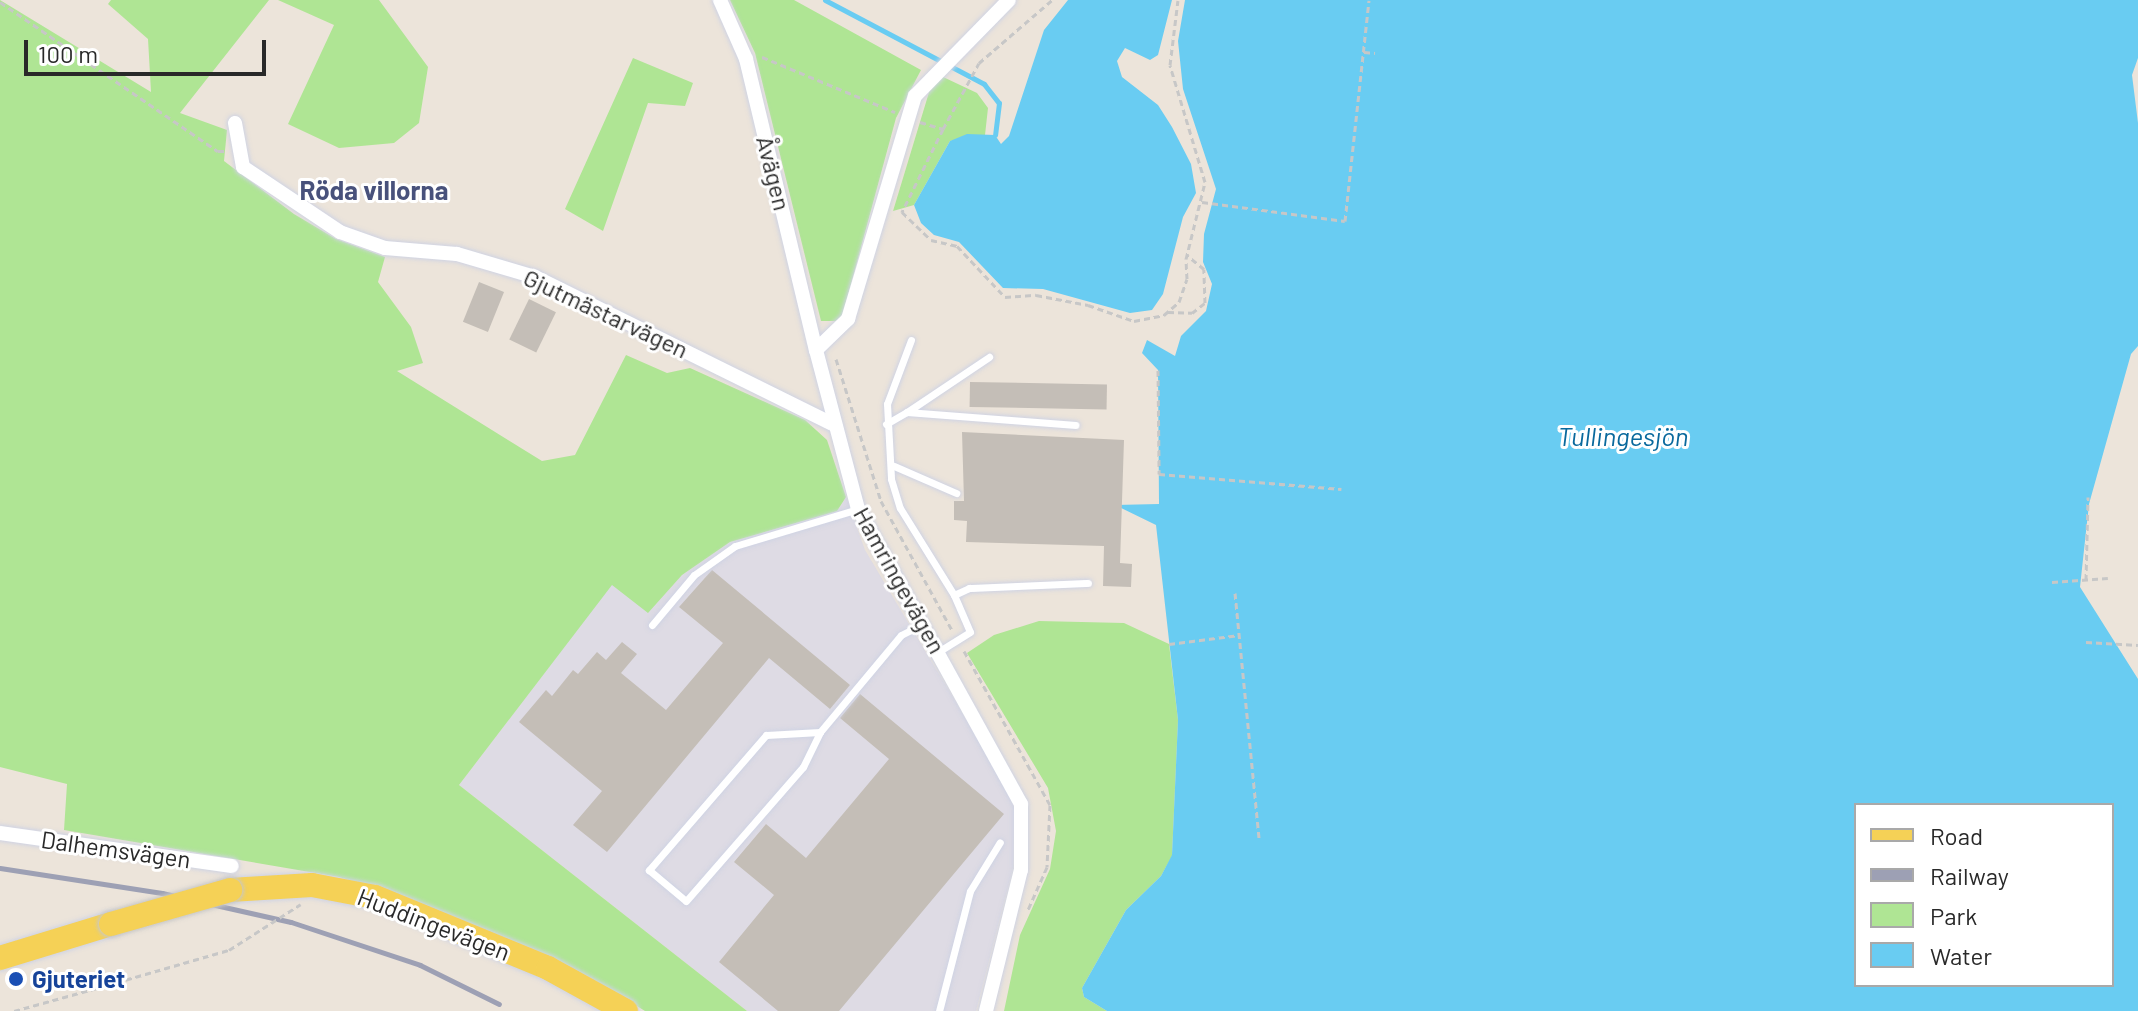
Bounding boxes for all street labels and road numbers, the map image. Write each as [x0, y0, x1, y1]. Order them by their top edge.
street label: Åvägen [751, 133, 797, 213]
street label: Gjutmästarvägen [519, 262, 693, 364]
street label: Hamringevägen [848, 502, 952, 658]
street label: Dalhemsvägen [39, 824, 193, 874]
street label: Huddingevägen [354, 882, 514, 966]

